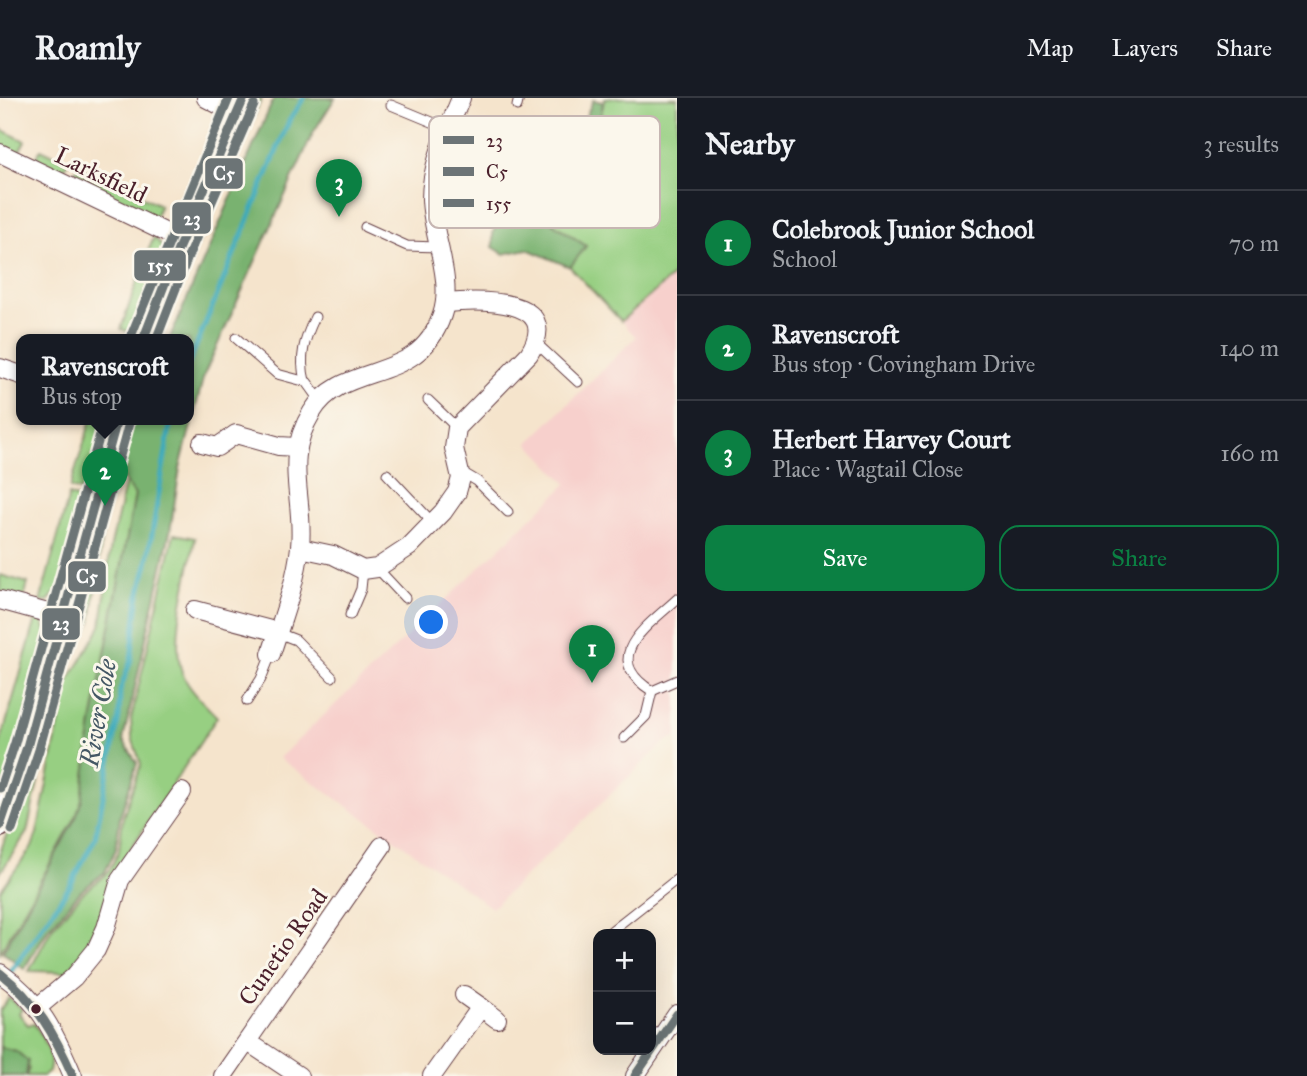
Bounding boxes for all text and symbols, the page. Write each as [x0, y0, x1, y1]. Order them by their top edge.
text: Roamly [35, 28, 140, 68]
text: Map [1027, 33, 1074, 63]
text: Layers [1112, 33, 1178, 63]
text: Share [1216, 33, 1272, 63]
legend [429, 116, 660, 228]
text: Nearby [705, 126, 795, 162]
text: 23 [486, 129, 503, 152]
text: 3 results [1203, 130, 1279, 158]
street label: Larksfield [50, 140, 152, 210]
line badge: C5 [204, 157, 244, 190]
pin: 3 [316, 159, 362, 217]
text: C5 [486, 160, 508, 183]
text: C5 [213, 162, 235, 185]
text: 155 [486, 192, 511, 215]
line badge: 23 [171, 201, 212, 235]
text: 23 [184, 207, 200, 231]
text: Colebrook Junior School [772, 213, 1034, 245]
text: 1 [723, 229, 733, 257]
text: 70 m [1229, 229, 1279, 257]
text: School [772, 245, 837, 273]
line badge: 155 [133, 249, 187, 282]
text: 155 [147, 254, 173, 277]
text: Ravenscroft [772, 318, 899, 350]
popup [16, 334, 194, 425]
text: 2 [722, 334, 734, 362]
text: 140 m [1219, 334, 1279, 362]
text: Ravenscroft [41, 350, 169, 382]
text: Bus stop · Covingham Drive [772, 350, 1035, 378]
text: Bus stop [41, 382, 122, 410]
text: Herbert Harvey Court [772, 423, 1011, 455]
text: 3 [723, 439, 733, 467]
text: 160 m [1221, 439, 1279, 467]
pin: 2 [82, 448, 128, 506]
text: Place · Wagtail Close [772, 455, 963, 483]
button: Save [705, 525, 985, 591]
button: Share [999, 525, 1279, 591]
line badge: C5 [67, 560, 107, 593]
text: C5 [76, 565, 98, 588]
your location [414, 605, 448, 639]
line badge: 23 [41, 607, 81, 641]
text: 23 [53, 612, 69, 636]
pin: 1 [569, 625, 615, 683]
water label: River Cole [73, 655, 123, 770]
street label: Cunetio Road [232, 883, 334, 1011]
map controls [593, 929, 656, 1055]
button: + [593, 929, 656, 992]
button: − [593, 992, 656, 1055]
unlabelled marker [29, 1002, 43, 1016]

